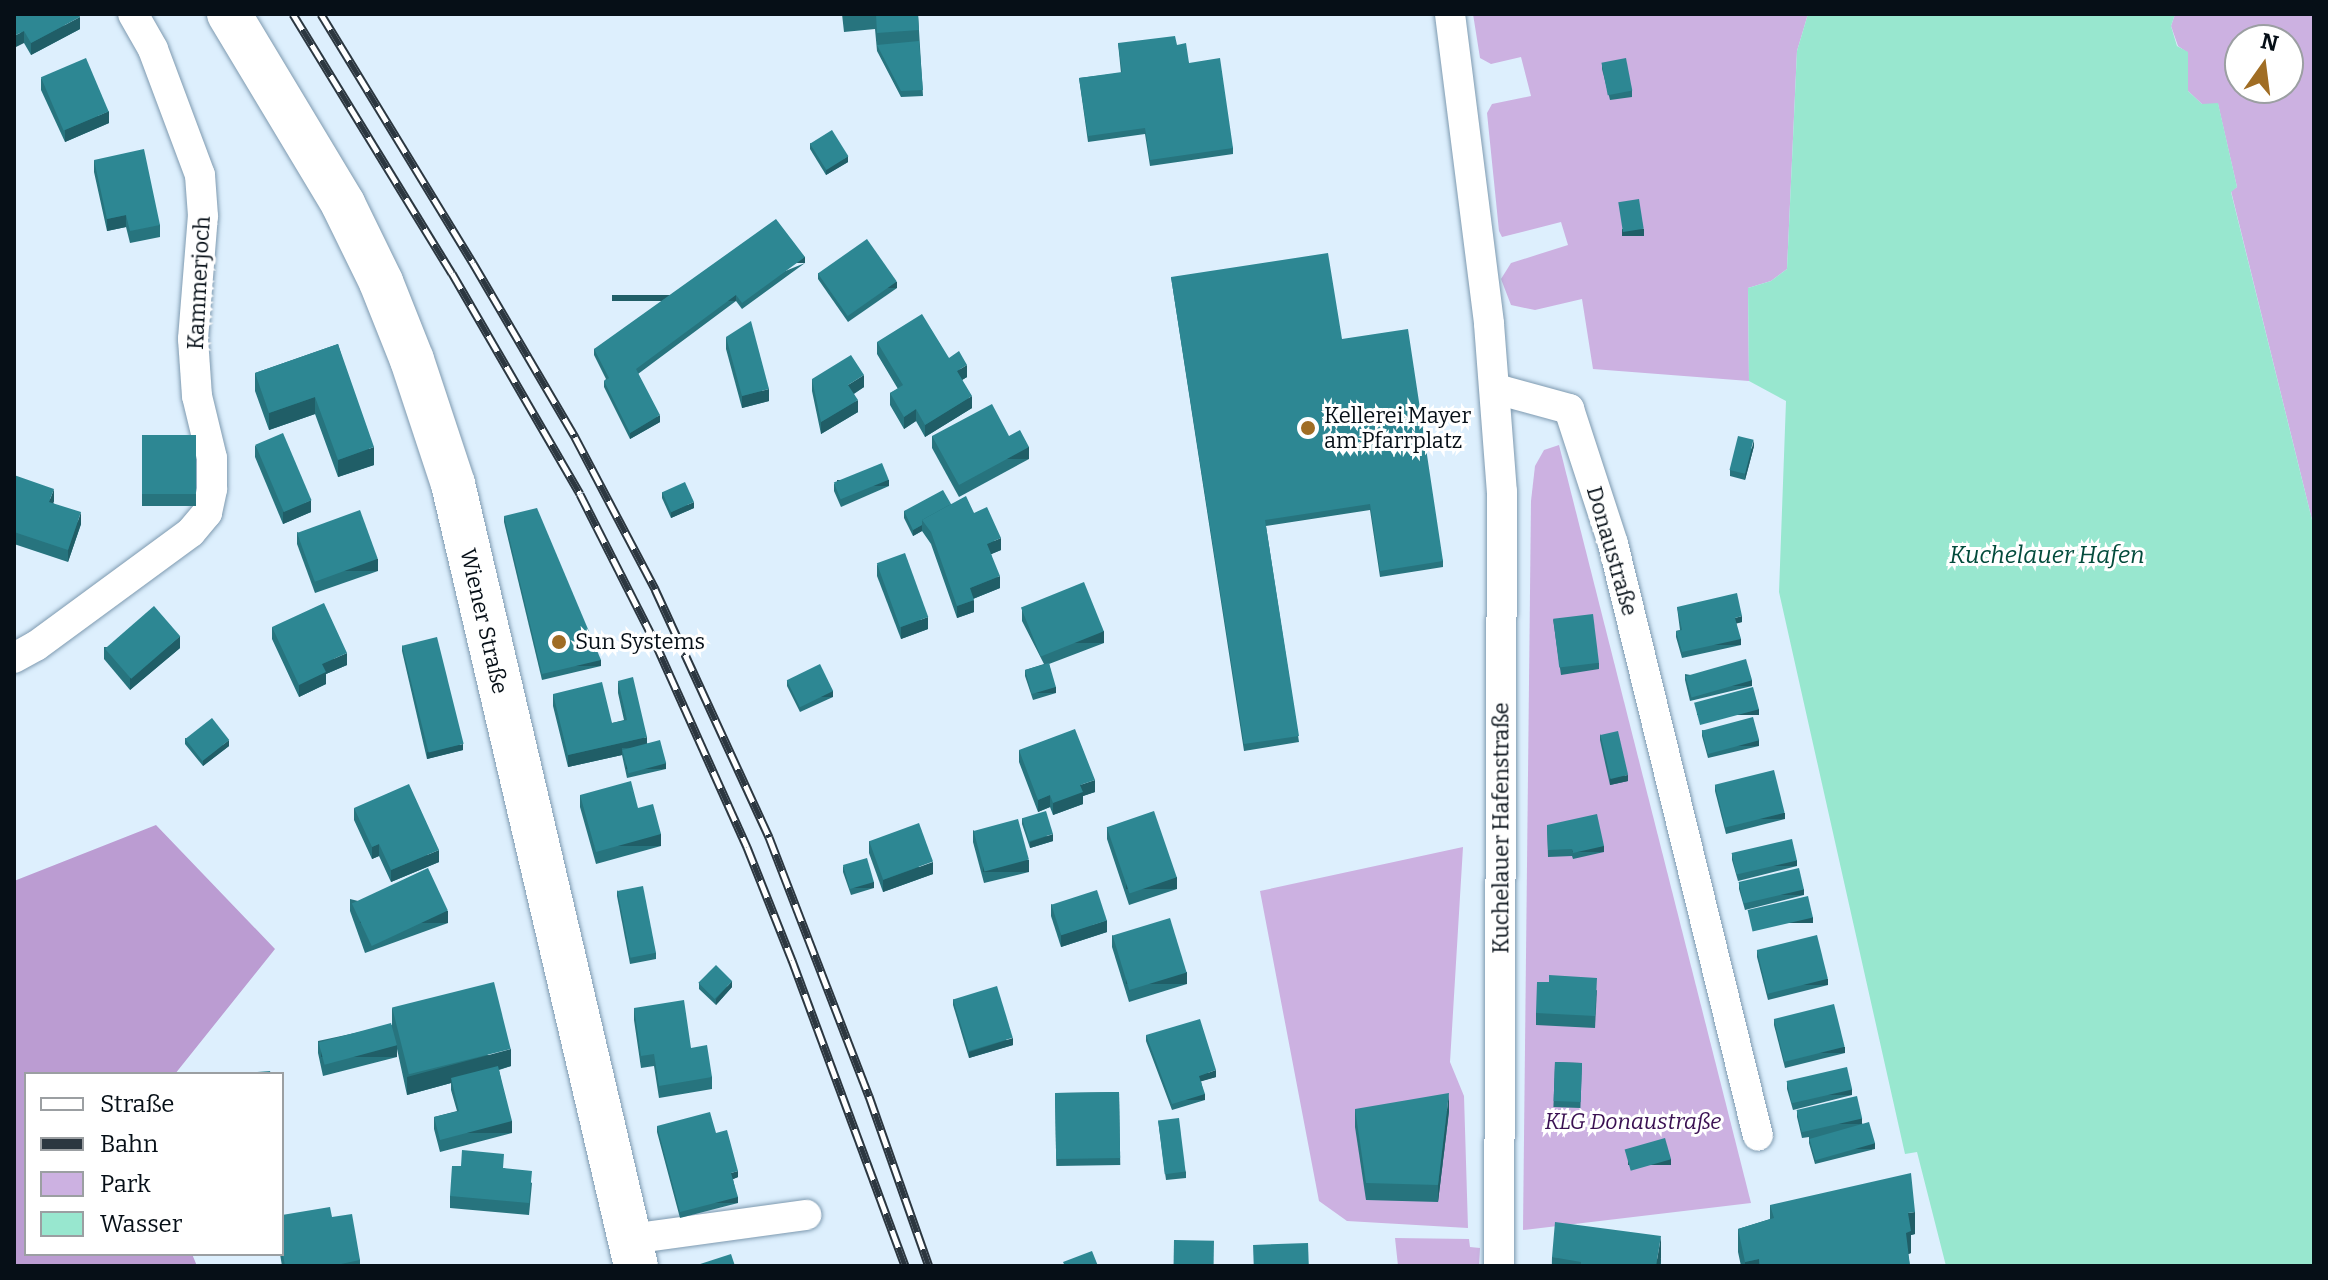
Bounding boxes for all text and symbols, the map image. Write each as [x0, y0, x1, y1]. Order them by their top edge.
north arrow [2224, 24, 2304, 104]
text: N [2258, 27, 2281, 57]
street label: Kammerjoch [182, 216, 216, 350]
place label: Kellerei Mayer am Pfarrplatz [1324, 402, 1471, 454]
marker: Kellerei Mayer am Pfarrplatz [1299, 419, 1317, 437]
street label: Donaustraße [1581, 483, 1643, 619]
water label: Kuchelauer Hafen [1949, 542, 2145, 570]
street label: Wiener Straße [454, 546, 514, 696]
place label: Sun Systems [575, 629, 705, 655]
marker: Sun Systems [550, 633, 568, 651]
street label: Kuchelauer Hafenstraße [1488, 702, 1514, 954]
legend [24, 1072, 284, 1256]
text: Straße [100, 1090, 174, 1118]
park label: KLG Donaustraße [1545, 1109, 1721, 1135]
text: Bahn [100, 1130, 158, 1158]
text: Park [100, 1170, 151, 1198]
text: Wasser [100, 1210, 182, 1238]

